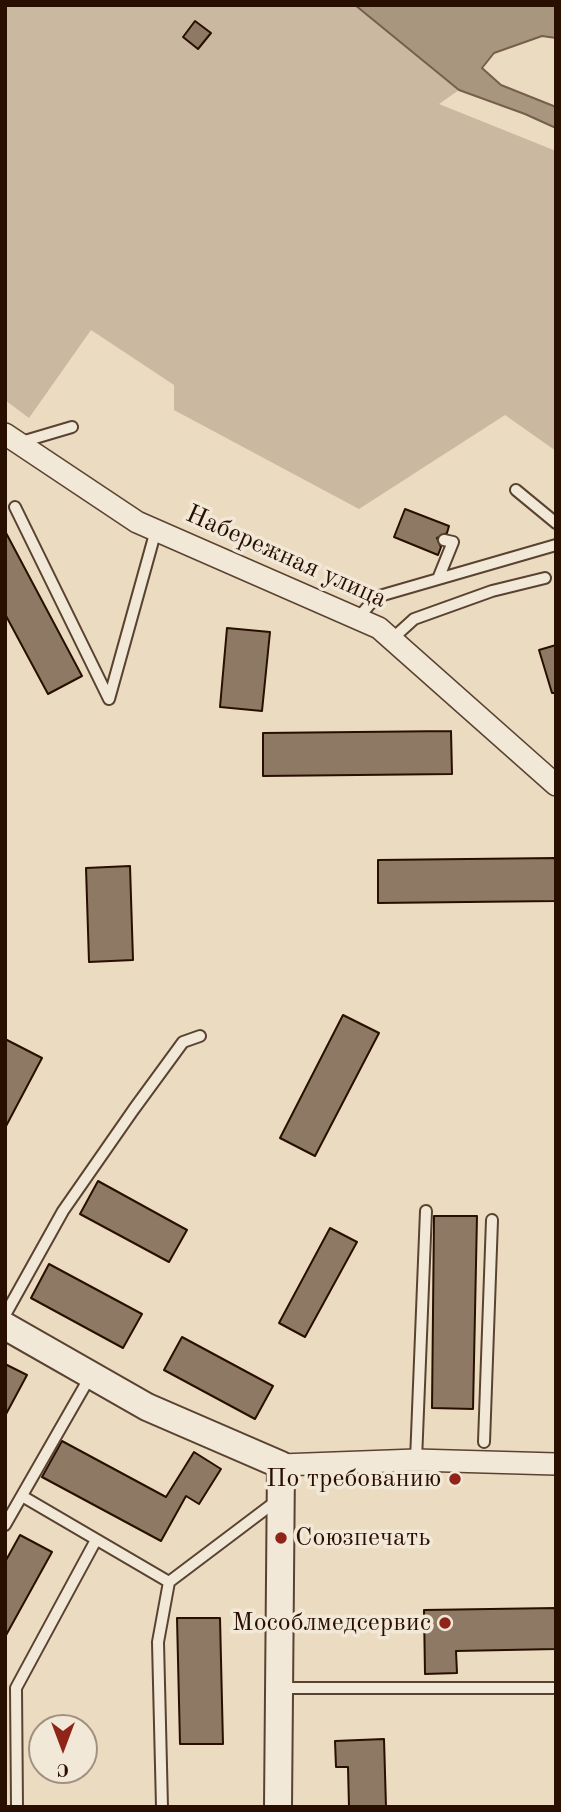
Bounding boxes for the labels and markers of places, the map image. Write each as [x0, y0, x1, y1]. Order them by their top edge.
place label: По требованию [266, 1463, 441, 1495]
marker: По требованию [447, 1471, 463, 1487]
place label: Союзпечать [295, 1522, 430, 1554]
marker: Союзпечать [273, 1530, 289, 1546]
place label: Мособлмедсервис [232, 1607, 431, 1639]
marker: Мособлмедсервис [437, 1615, 453, 1631]

